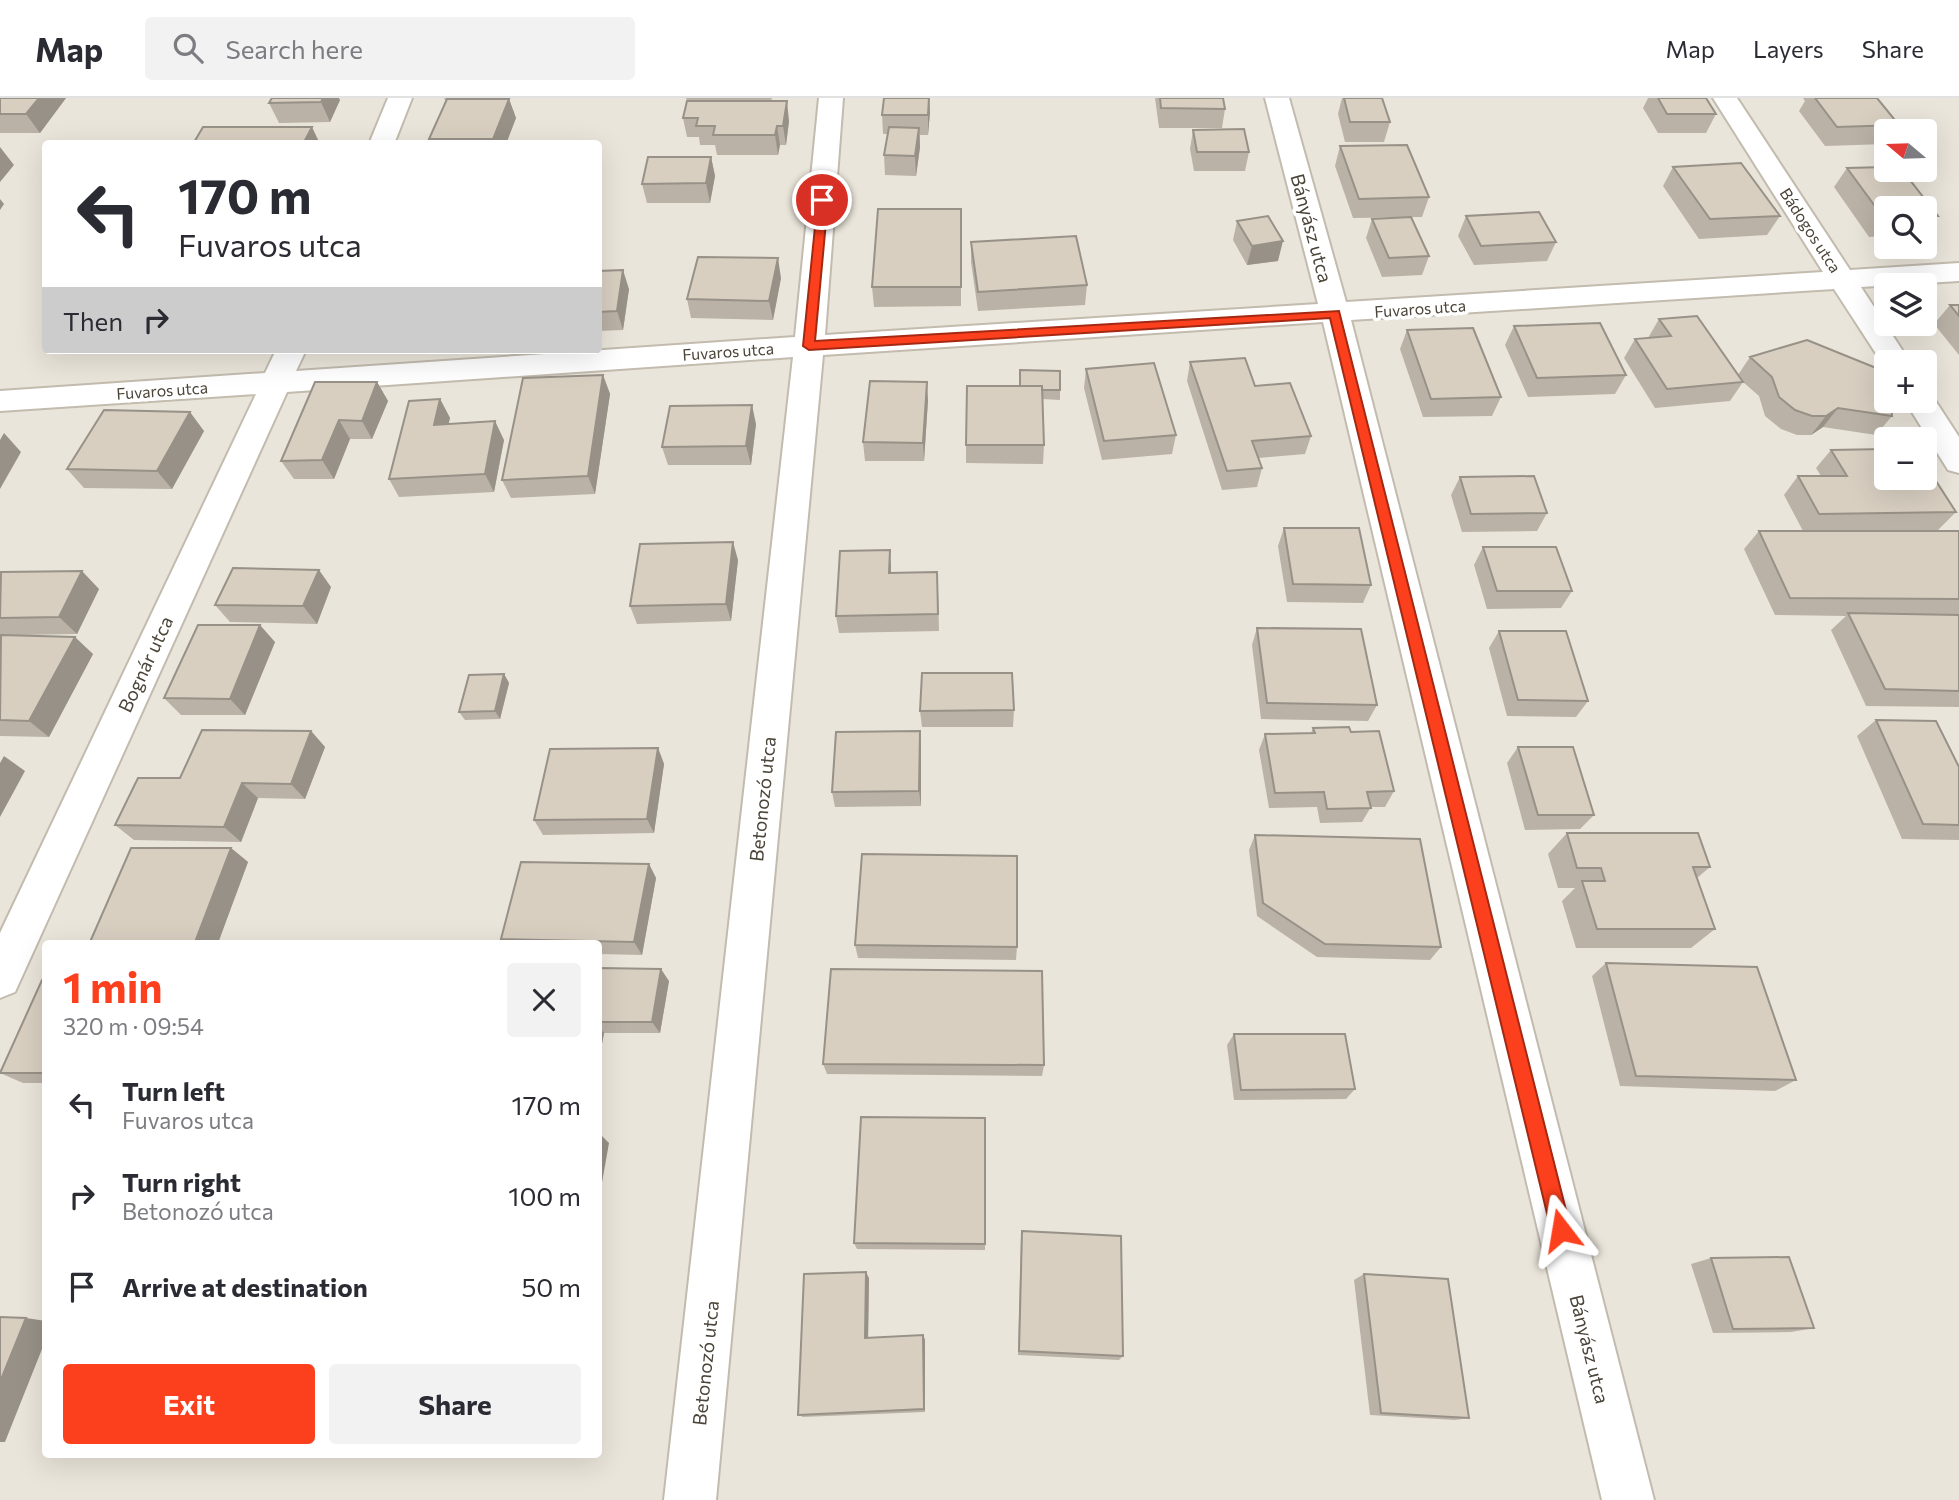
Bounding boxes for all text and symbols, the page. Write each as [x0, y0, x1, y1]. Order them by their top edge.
search box [145, 17, 635, 80]
text: Map [35, 28, 103, 69]
icon: search [169, 29, 207, 67]
text: Search here [225, 33, 363, 64]
text: Map [1666, 34, 1715, 63]
text: Layers [1753, 34, 1824, 63]
text: Share [1862, 34, 1924, 63]
north arrow [1874, 119, 1937, 182]
map controls [1874, 119, 1937, 490]
text: 170 m [178, 164, 311, 224]
icon: left [63, 168, 154, 259]
pin [792, 170, 852, 230]
street label: Bányász utca [1286, 171, 1338, 285]
icon: arrive [803, 181, 841, 219]
street label: Bádogos utca [1777, 184, 1845, 276]
button: search [1874, 196, 1937, 259]
text: Fuvaros utca [178, 224, 362, 264]
button: layers [1874, 273, 1937, 336]
street label: Fuvaros utca [1374, 295, 1466, 321]
icon: right [137, 301, 175, 339]
text: Then [63, 305, 123, 336]
street label: Fuvaros utca [682, 338, 774, 364]
button: + [1874, 350, 1937, 413]
street label: Fuvaros utca [116, 377, 208, 403]
button: − [1874, 427, 1937, 490]
street label: Bognár utca [113, 612, 177, 716]
street label: Betonozó utca [744, 735, 780, 863]
text: 1 min [63, 960, 163, 1012]
button: close [507, 963, 581, 1037]
text: 320 m · 09:54 [63, 1012, 204, 1040]
text: Turn left [122, 1075, 225, 1106]
icon: left [63, 1086, 101, 1124]
text: 170 m [512, 1089, 581, 1120]
text: Fuvaros utca [122, 1106, 254, 1134]
text: Turn right [122, 1166, 241, 1197]
icon: right [63, 1177, 101, 1215]
text: 100 m [508, 1180, 581, 1211]
position arrow [1524, 1193, 1598, 1267]
text: Betonozó utca [122, 1197, 274, 1225]
icon: arrive [63, 1268, 101, 1306]
text: Arrive at destination [122, 1271, 368, 1302]
text: 50 m [521, 1271, 581, 1302]
street label: Bányász utca [1565, 1292, 1615, 1406]
street label: Betonozó utca [687, 1299, 723, 1427]
button: Exit [63, 1364, 315, 1444]
button: Share [329, 1364, 581, 1444]

